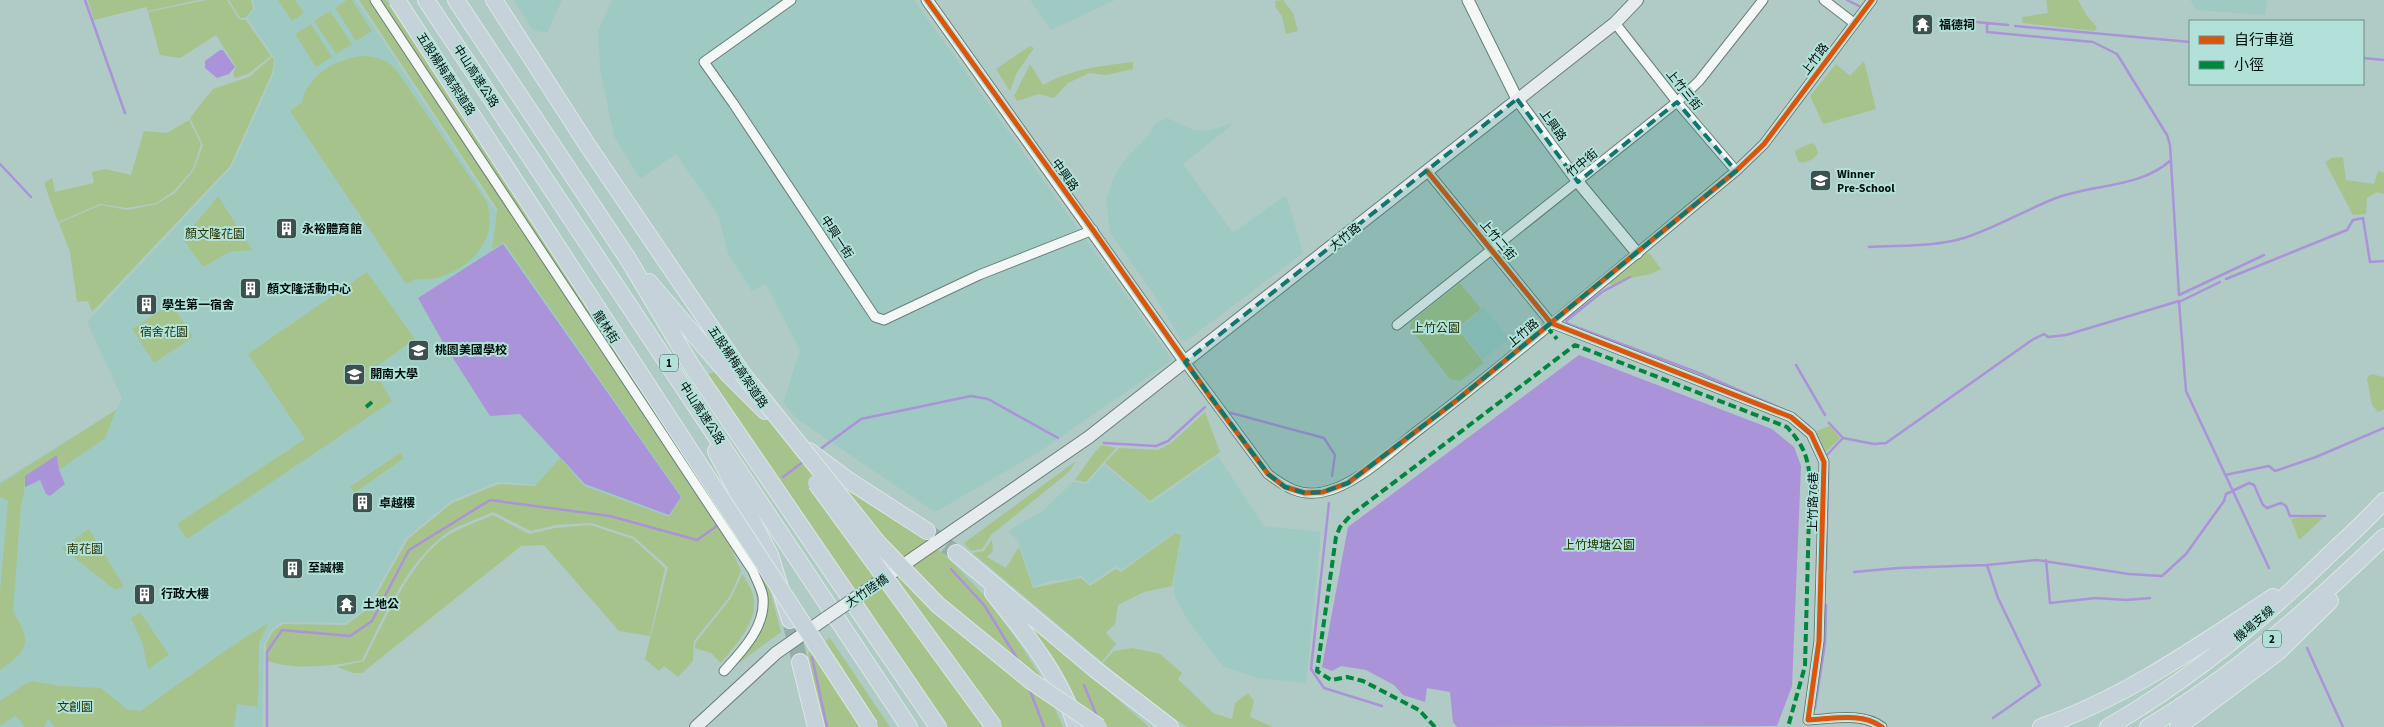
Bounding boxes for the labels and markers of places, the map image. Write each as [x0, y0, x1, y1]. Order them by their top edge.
temple icon: 福德祠 [1911, 13, 1935, 37]
place label: 福德祠 [1939, 17, 1975, 34]
place label: Winner Pre-School [1837, 166, 1895, 197]
school or university icon: Winner Pre-School [1809, 169, 1833, 193]
building icon: 永裕體育館 [274, 217, 298, 241]
place label: 永裕體育館 [302, 221, 362, 238]
building icon: 顏文隆活動中心 [239, 277, 263, 301]
place label: 顏文隆活動中心 [267, 281, 351, 298]
building icon: 學生第一宿舍 [134, 293, 158, 317]
place label: 學生第一宿舍 [162, 297, 234, 314]
school or university icon: 桃園美國學校 [407, 338, 431, 362]
place label: 桃園美國學校 [435, 342, 507, 359]
school or university icon: 開南大學 [342, 362, 366, 386]
place label: 開南大學 [370, 366, 418, 383]
building icon: 卓越樓 [351, 491, 375, 515]
place label: 卓越樓 [379, 495, 415, 512]
building icon: 至誠樓 [280, 556, 304, 580]
place label: 至誠樓 [308, 560, 344, 577]
building icon: 行政大樓 [133, 582, 157, 606]
place label: 行政大樓 [161, 586, 209, 603]
temple icon: 土地公 [335, 592, 359, 616]
place label: 土地公 [363, 596, 399, 613]

